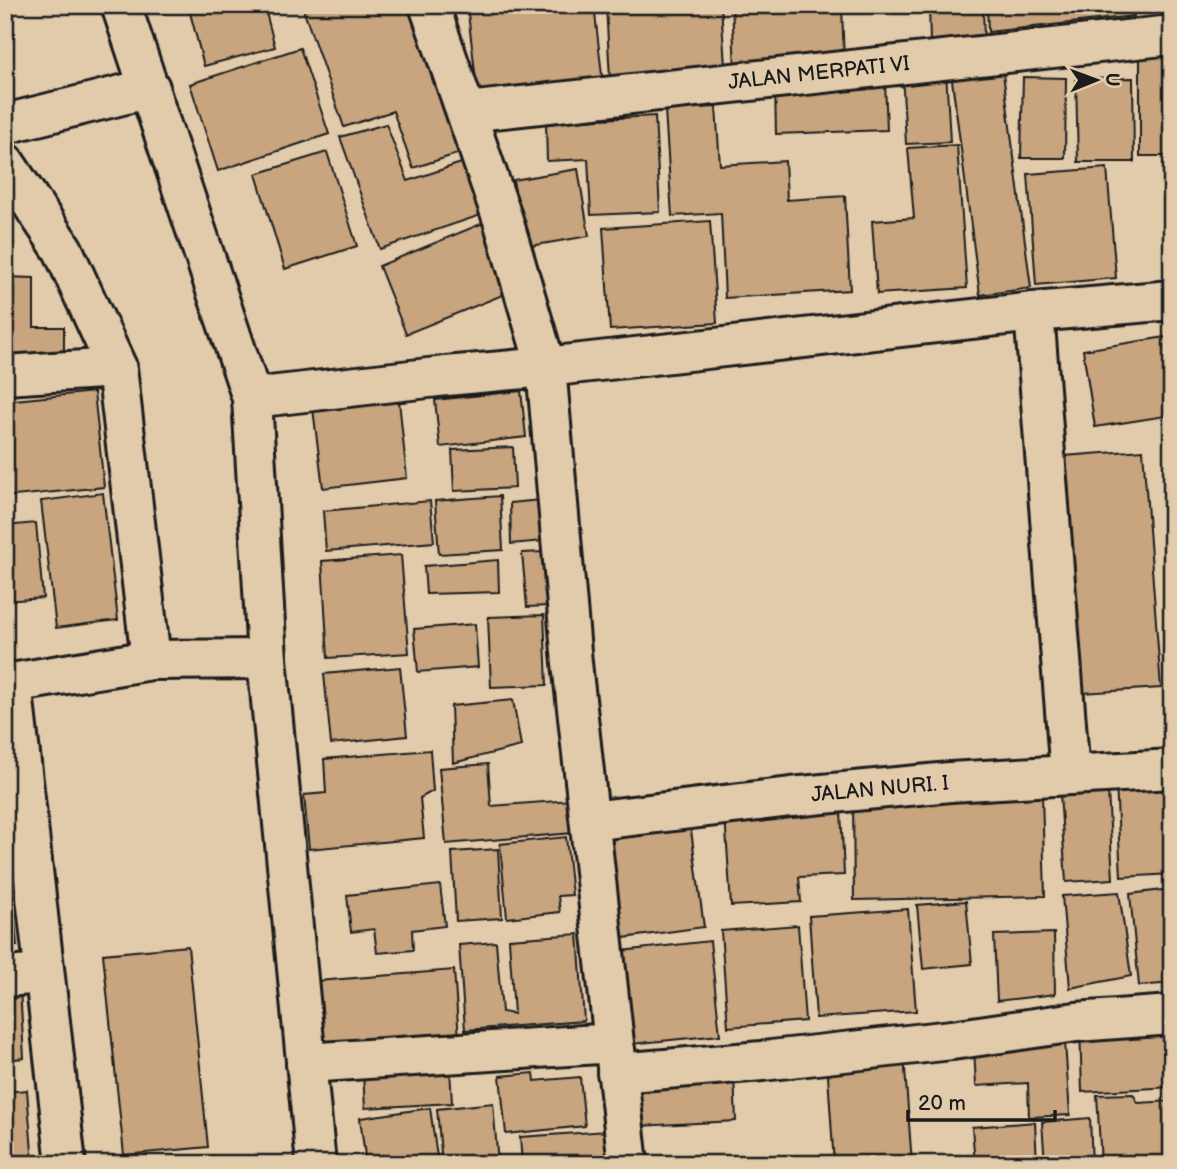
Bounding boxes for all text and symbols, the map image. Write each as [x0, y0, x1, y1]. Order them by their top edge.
north arrow [1062, 46, 1132, 116]
street label: JALAN MERPATI VI [727, 51, 911, 95]
text: U [1100, 73, 1123, 87]
street label: JALAN NURI. I [810, 771, 950, 807]
scale bar [908, 1078, 1054, 1122]
text: 20 m [918, 1091, 966, 1116]

